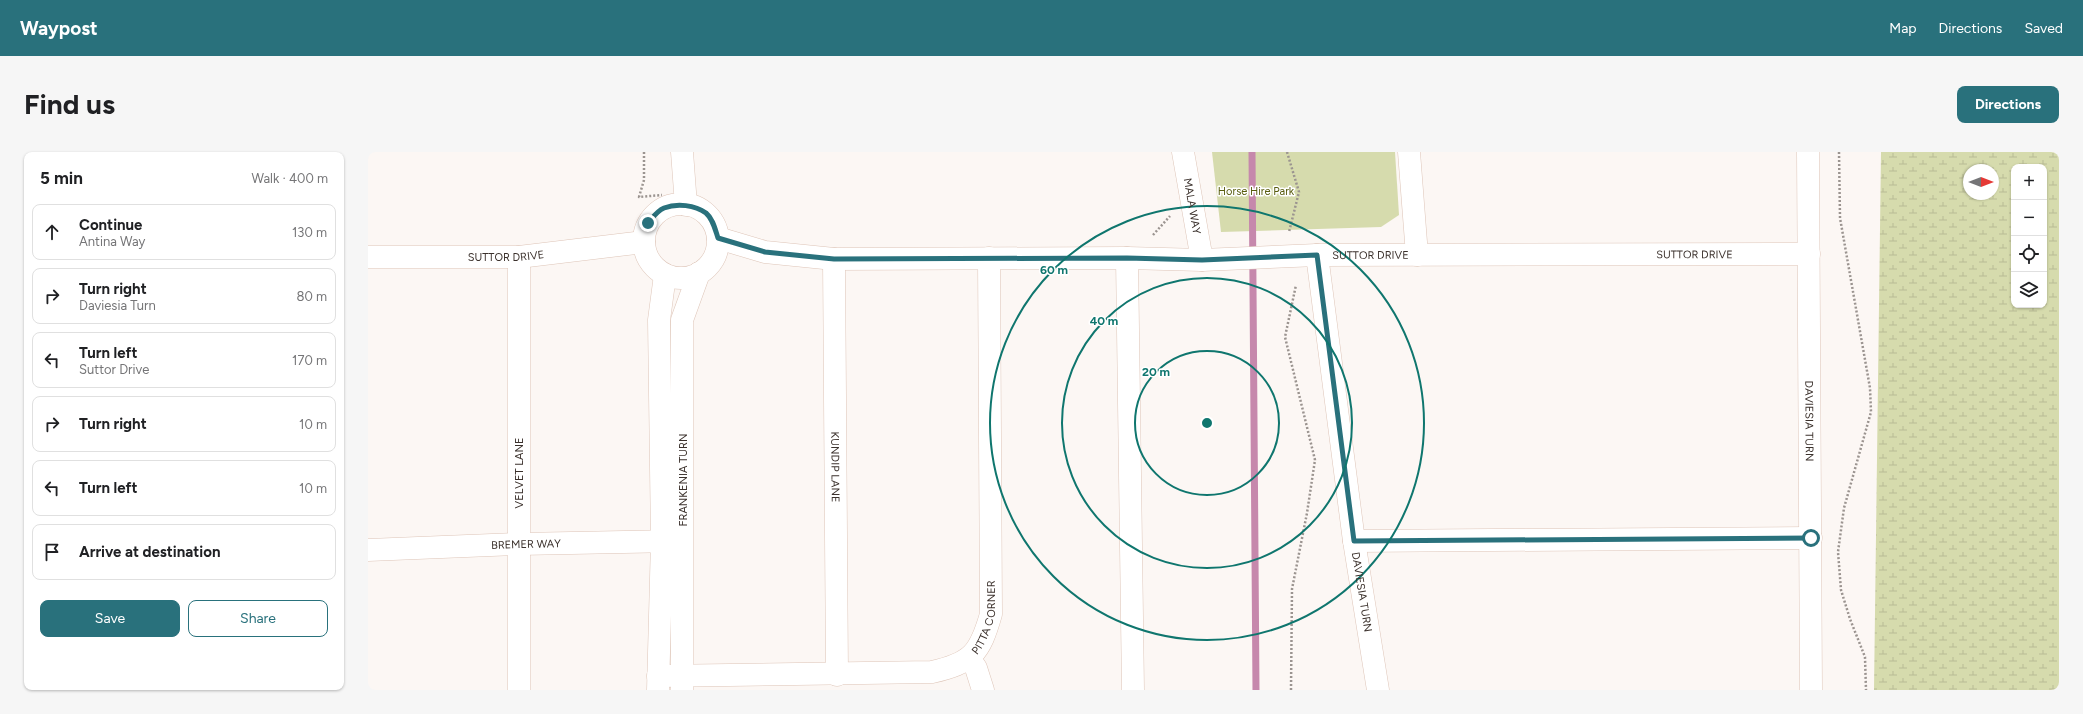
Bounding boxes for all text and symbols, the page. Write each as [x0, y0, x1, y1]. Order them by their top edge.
text: Waypost [20, 17, 98, 40]
text: Map [1889, 20, 1917, 37]
text: Directions [1939, 20, 2002, 37]
text: Saved [2024, 20, 2063, 37]
button: Directions [1957, 86, 2059, 123]
text: Find us [24, 87, 115, 121]
north arrow [1963, 164, 1999, 200]
map controls [2011, 164, 2047, 308]
button: + [2011, 164, 2047, 200]
text: 5 min [40, 168, 83, 188]
text: Walk · 400 m [252, 171, 328, 186]
street label: MALA WAY [1181, 177, 1203, 236]
park label: Horse Hire Park [1218, 185, 1295, 198]
button: − [2011, 200, 2047, 236]
route end [639, 214, 657, 232]
text: Continue [79, 216, 142, 234]
icon: ahead [41, 221, 63, 243]
text: 130 m [292, 225, 327, 240]
text: Antina Way [79, 234, 145, 249]
button: locate [2011, 236, 2047, 272]
street label: SUTTOR DRIVE [468, 248, 545, 264]
street label: SUTTOR DRIVE [1656, 248, 1733, 261]
street label: SUTTOR DRIVE [1332, 249, 1409, 262]
text: 60 m [1040, 263, 1068, 277]
button: layers [2011, 272, 2047, 308]
text: Turn right [79, 280, 147, 298]
icon: right [41, 285, 63, 307]
text: 80 m [296, 289, 327, 304]
text: Daviesia Turn [79, 298, 156, 313]
text: 40 m [1090, 314, 1118, 328]
text: Turn left [79, 344, 137, 362]
icon: left [41, 349, 63, 371]
text: 170 m [292, 353, 327, 368]
text: Suttor Drive [79, 362, 149, 377]
text: 20 m [1142, 365, 1170, 379]
street label: DAVIESIA TURN [1802, 381, 1816, 461]
icon: right [41, 413, 63, 435]
text: Turn right [79, 415, 147, 433]
centre of rings [1200, 416, 1214, 430]
text: 10 m [299, 417, 327, 432]
street label: KUNDIP LANE [828, 432, 842, 502]
street label: FRANKENIA TURN [677, 434, 690, 526]
street label: VELVET LANE [513, 438, 526, 508]
icon: left [41, 477, 63, 499]
text: Turn left [79, 479, 137, 497]
text: 10 m [299, 481, 327, 496]
route start [1802, 529, 1820, 547]
street label: BREMER WAY [491, 537, 561, 552]
icon: arrive [41, 541, 63, 563]
text: Arrive at destination [79, 543, 220, 561]
street label: DAVIESIA TURN [1349, 551, 1375, 633]
street label: PITTA CORNER [969, 580, 998, 657]
button: Save [40, 600, 180, 637]
button: Share [188, 600, 328, 637]

